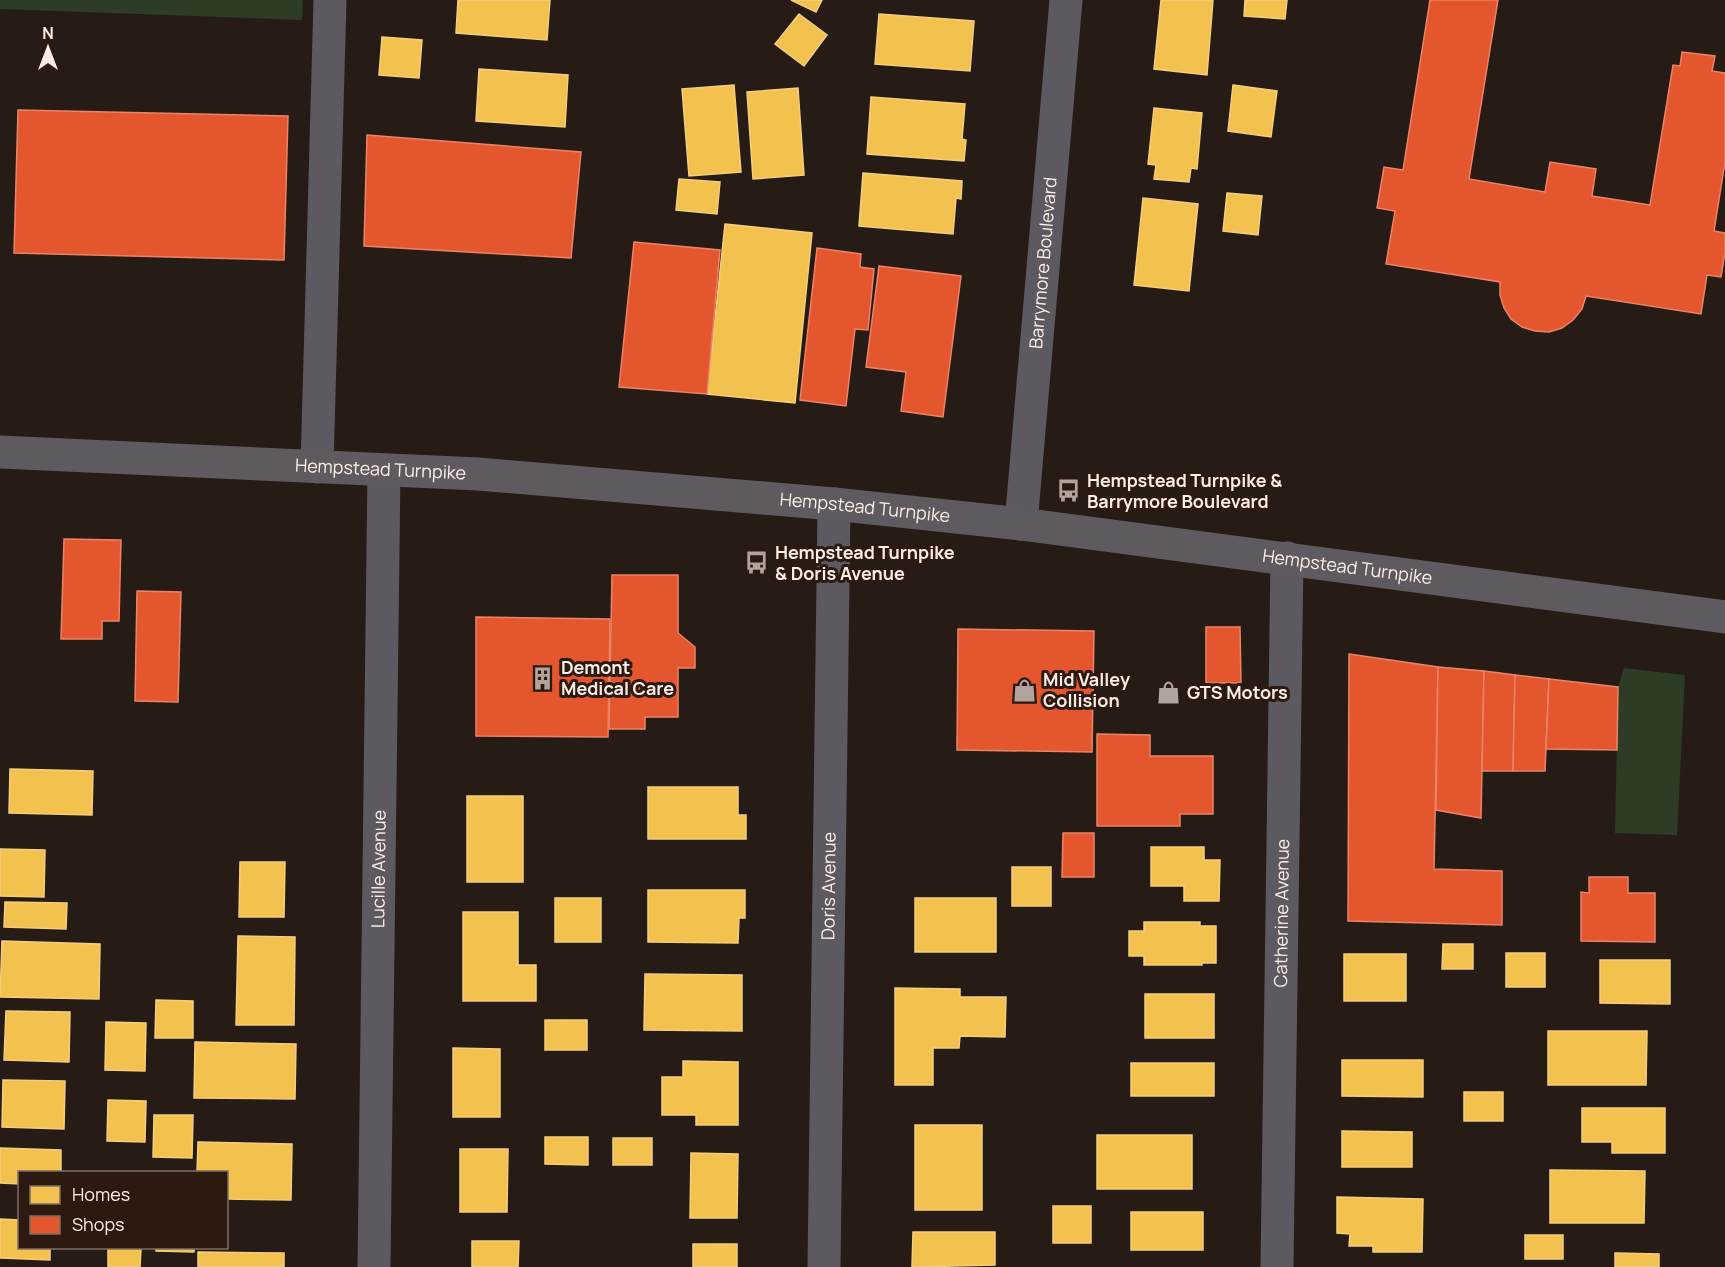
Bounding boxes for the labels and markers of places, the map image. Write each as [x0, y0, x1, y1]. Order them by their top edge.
place label: Hempstead Turnpike & Barrymore Boulevard [1087, 468, 1282, 513]
bus stop icon: Hempstead Turnpike & Barrymore Boulevard [1056, 478, 1082, 504]
place label: Hempstead Turnpike & Doris Avenue [775, 540, 955, 585]
bus stop icon: Hempstead Turnpike & Doris Avenue [744, 550, 770, 576]
place label: Demont Medical Care [561, 655, 674, 700]
building icon: Demont Medical Care [530, 665, 556, 691]
place label: Mid Valley Collision [1043, 667, 1130, 712]
shop icon: Mid Valley Collision [1012, 677, 1038, 703]
shop icon: GTS Motors [1156, 680, 1182, 706]
place label: GTS Motors [1187, 680, 1288, 704]

